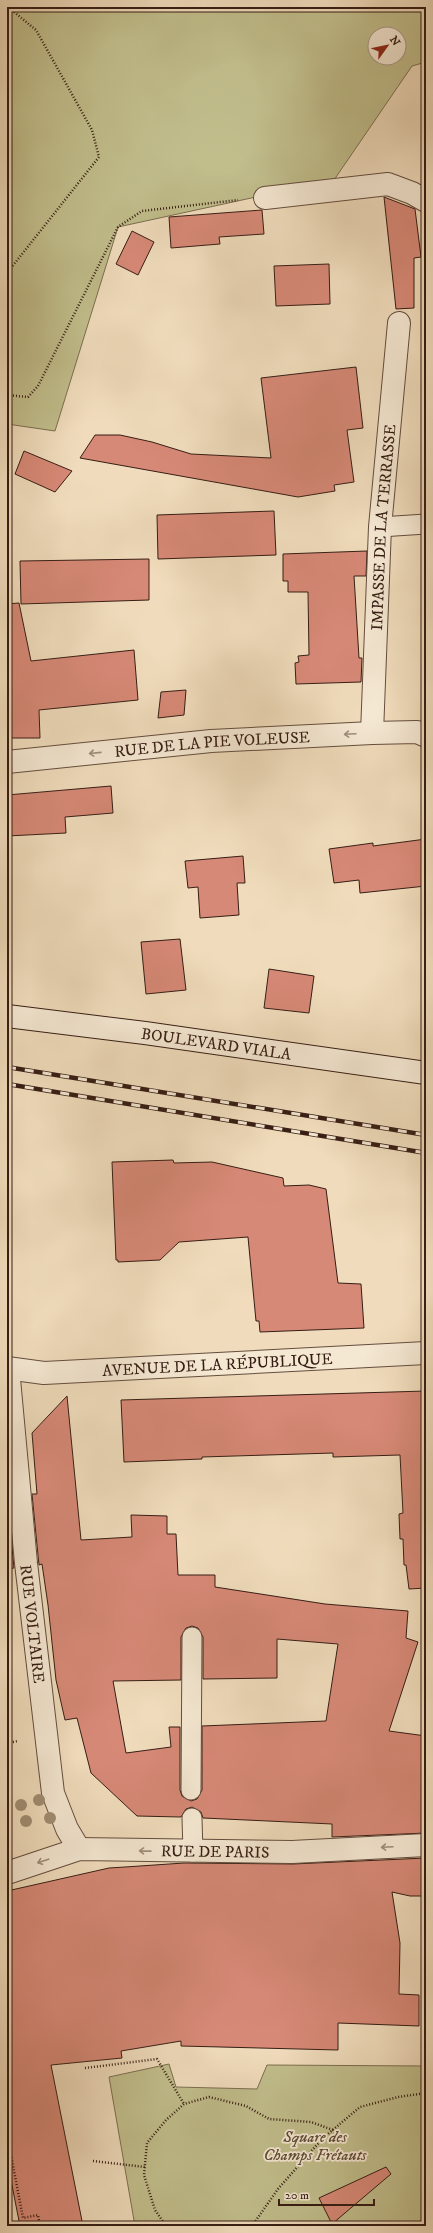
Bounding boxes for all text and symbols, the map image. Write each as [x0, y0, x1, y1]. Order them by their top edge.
north arrow [367, 26, 407, 66]
text: N [386, 33, 403, 49]
street label: IMPASSE DE LA TERRASSE [367, 423, 401, 631]
street label: RUE DE LA PIE VOLEUSE [114, 727, 310, 762]
one-way arrow [344, 730, 357, 737]
one-way arrow [89, 749, 102, 756]
street label: BOULEVARD VIALA [140, 1024, 293, 1065]
street label: AVENUE DE LA RÉPUBLIQUE [102, 1349, 333, 1381]
street label: RUE VOLTAIRE [15, 1563, 49, 1684]
street label: RUE DE PARIS [161, 1841, 270, 1863]
one-way arrow [381, 1844, 394, 1851]
one-way arrow [139, 1847, 152, 1854]
one-way arrow [37, 1858, 50, 1865]
park label: Square des Champs Frétauts [263, 2127, 368, 2165]
scale bar [279, 2181, 374, 2207]
text: 20 m [285, 2188, 309, 2203]

